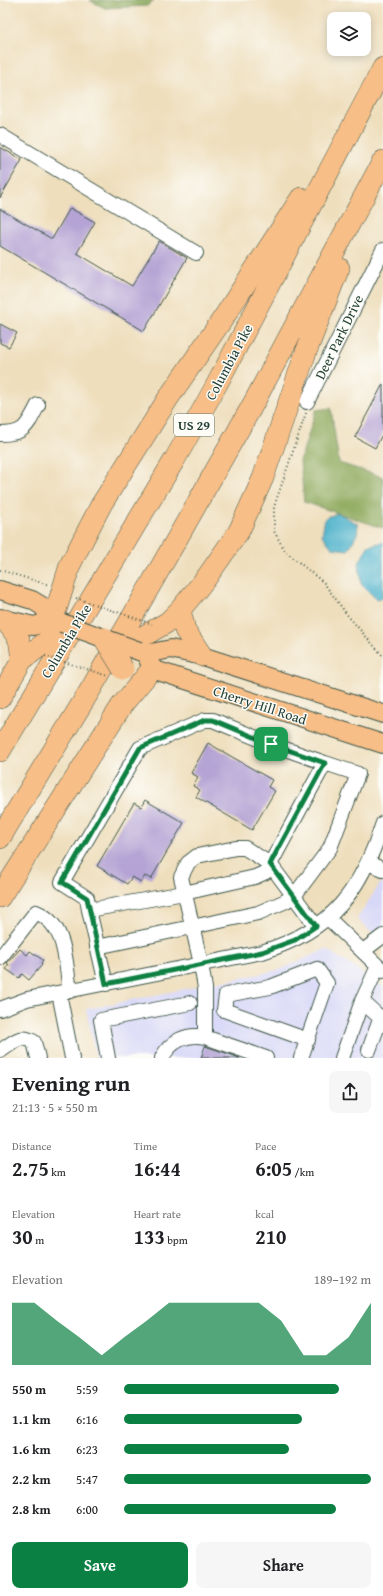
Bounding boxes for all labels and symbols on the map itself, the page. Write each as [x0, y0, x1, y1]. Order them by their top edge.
street label: Deer Park Drive [310, 291, 368, 383]
street label: Columbia Pike [201, 320, 258, 404]
road number: US 29 [174, 414, 214, 436]
street label: Columbia Pike [36, 600, 96, 682]
street label: Cherry Hill Road [211, 680, 310, 730]
pin [254, 727, 288, 761]

